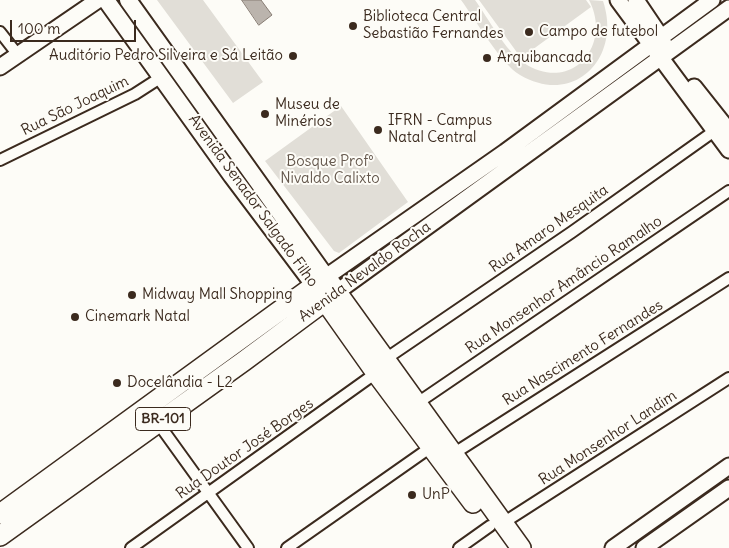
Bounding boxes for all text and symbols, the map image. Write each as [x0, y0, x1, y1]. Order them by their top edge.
place label: Biblioteca Central Sebastião Fernandes [363, 8, 503, 43]
scale bar [12, 10, 139, 42]
text: 100 m [18, 19, 60, 38]
marker: Biblioteca Central Sebastião Fernandes [347, 20, 359, 32]
place label: Campo de futebol [539, 23, 658, 41]
marker: Campo de futebol [523, 26, 535, 38]
place label: Auditório Pedro Silveira e Sá Leitão [49, 47, 283, 65]
place label: Arquibancada [497, 49, 592, 67]
marker: Auditório Pedro Silveira e Sá Leitão [287, 50, 299, 62]
marker: Arquibancada [481, 52, 493, 64]
street label: Rua São Joaquim [18, 72, 132, 140]
place label: Museu de Minérios [275, 96, 340, 131]
marker: Museu de Minérios [259, 108, 271, 120]
street label: Avenida Senador Salgado Filho [184, 111, 322, 291]
place label: IFRN - Campus Natal Central [388, 112, 492, 147]
marker: IFRN - Campus Natal Central [372, 124, 384, 136]
park label: Bosque Profº Nivaldo Calixto [280, 153, 380, 188]
street label: Rua Amaro Mesquita [486, 181, 612, 277]
street label: Rua Monsenhor Amâncio Ramalho [462, 212, 666, 358]
street label: Avenida Nevaldo Rocha [295, 218, 435, 326]
place label: Midway Mall Shopping [142, 286, 293, 304]
marker: Midway Mall Shopping [126, 289, 138, 301]
street label: Rua Nascimento Fernandes [500, 296, 666, 410]
place label: Cinemark Natal [85, 308, 190, 326]
marker: Cinemark Natal [69, 311, 81, 323]
place label: Docelândia - L2 [127, 374, 233, 392]
marker: Docelândia - L2 [111, 377, 123, 389]
street label: Rua Monsenhor Landim [536, 387, 680, 489]
street label: Rua Doutor José Borges [173, 395, 317, 503]
road number: BR-101 [136, 408, 190, 430]
place label: UnP [422, 486, 450, 504]
marker: UnP [406, 489, 418, 501]

